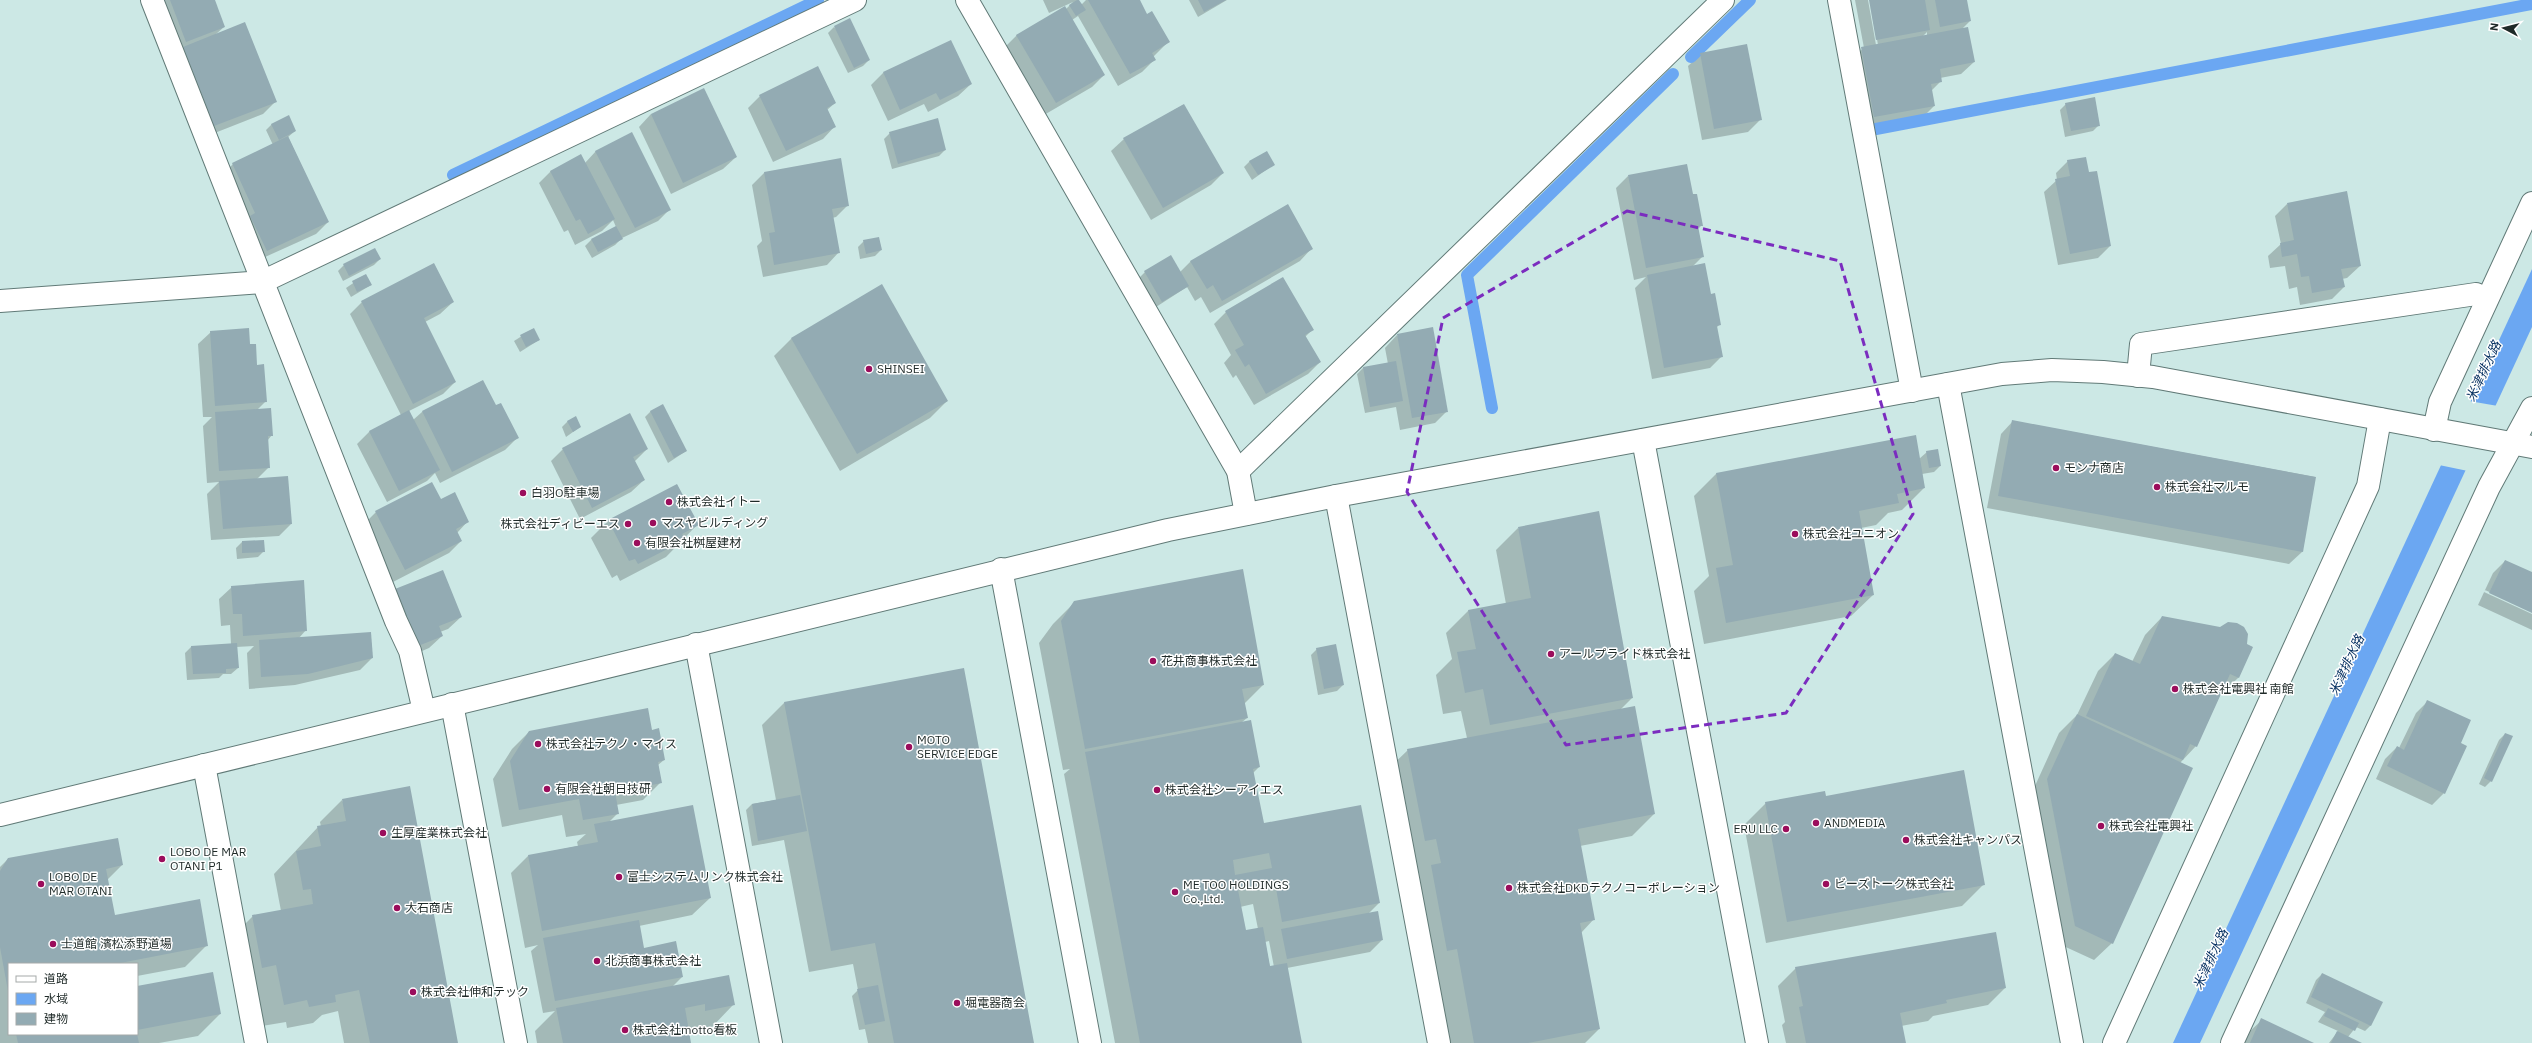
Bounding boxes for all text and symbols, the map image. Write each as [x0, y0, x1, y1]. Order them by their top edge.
north arrow [2484, 8, 2524, 48]
text: N [2487, 22, 2502, 32]
water label: 米津排水路 [2462, 337, 2505, 404]
place label: SHINSEI [877, 361, 925, 376]
marker: SHINSEI [864, 364, 874, 374]
place label: モンナ商店 [2064, 460, 2124, 475]
marker: モンナ商店 [2051, 463, 2061, 473]
place label: 株式会社マルモ [2165, 479, 2249, 494]
marker: 株式会社マルモ [2152, 482, 2162, 492]
place label: 白羽O駐車場 [531, 485, 600, 500]
marker: 白羽O駐車場 [518, 488, 528, 498]
place label: 株式会社イトー [677, 494, 761, 509]
marker: 株式会社イトー [664, 497, 674, 507]
place label: マスヤビルディング [661, 515, 768, 530]
place label: 株式会社ディビーエス [501, 516, 620, 531]
marker: マスヤビルディング [648, 518, 658, 528]
marker: 株式会社ディビーエス [623, 519, 633, 529]
place label: 株式会社ユニオン [1803, 526, 1899, 541]
marker: 株式会社ユニオン [1790, 529, 1800, 539]
place label: 有限会社桝屋建材 [645, 535, 741, 550]
marker: 有限会社桝屋建材 [632, 538, 642, 548]
water label: 米津排水路 [2325, 631, 2368, 698]
place label: アールプライド株式会社 [1559, 646, 1690, 661]
marker: アールプライド株式会社 [1546, 649, 1556, 659]
place label: 花井商事株式会社 [1161, 653, 1257, 668]
marker: 花井商事株式会社 [1148, 656, 1158, 666]
place label: 株式会社電興社 南館 [2183, 681, 2294, 696]
marker: 株式会社電興社 南館 [2170, 684, 2180, 694]
place label: MOTO SERVICE EDGE [917, 732, 998, 761]
place label: 株式会社テクノ・マイス [546, 736, 677, 751]
marker: 株式会社テクノ・マイス [533, 739, 543, 749]
marker: MOTO SERVICE EDGE [904, 742, 914, 752]
place label: 有限会社朝日技研 [555, 781, 651, 796]
place label: 株式会社シーアイエス [1165, 782, 1284, 797]
marker: 有限会社朝日技研 [542, 784, 552, 794]
marker: 株式会社シーアイエス [1152, 785, 1162, 795]
place label: ANDMEDIA [1824, 815, 1886, 830]
marker: ANDMEDIA [1811, 818, 1821, 828]
place label: 株式会社電興社 [2109, 818, 2193, 833]
place label: ERU LLC [1733, 821, 1779, 836]
marker: 株式会社電興社 [2096, 821, 2106, 831]
marker: ERU LLC [1781, 824, 1791, 834]
place label: 生厚産業株式会社 [391, 825, 487, 840]
marker: 生厚産業株式会社 [378, 828, 388, 838]
place label: 株式会社キャンパス [1914, 832, 2022, 847]
marker: 株式会社キャンパス [1901, 835, 1911, 845]
place label: LOBO DE MAR OTANI P1 [170, 844, 247, 873]
marker: LOBO DE MAR OTANI P1 [157, 854, 167, 864]
place label: LOBO DE MAR OTANI [49, 869, 112, 898]
place label: 富士システムリンク株式会社 [627, 869, 783, 884]
marker: 富士システムリンク株式会社 [614, 872, 624, 882]
place label: ビーズトーク株式会社 [1834, 876, 1953, 891]
place label: ME TOO HOLDINGS Co.,Ltd. [1183, 877, 1289, 906]
marker: LOBO DE MAR OTANI [36, 879, 46, 889]
marker: ビーズトーク株式会社 [1821, 879, 1831, 889]
place label: 株式会社DKDテクノコーポレーション [1517, 880, 1720, 895]
marker: 株式会社DKDテクノコーポレーション [1504, 883, 1514, 893]
marker: ME TOO HOLDINGS Co.,Ltd. [1170, 887, 1180, 897]
place label: 大石商店 [405, 900, 453, 915]
marker: 大石商店 [392, 903, 402, 913]
water label: 米津排水路 [2189, 925, 2232, 992]
place label: 士道館 濱松添野道場 [61, 936, 172, 951]
marker: 士道館 濱松添野道場 [48, 939, 58, 949]
place label: 北浜商事株式会社 [605, 953, 701, 968]
marker: 北浜商事株式会社 [592, 956, 602, 966]
legend [8, 963, 138, 1035]
text: 道路 [44, 971, 68, 986]
place label: 株式会社伸和テック [421, 984, 529, 999]
marker: 株式会社伸和テック [408, 987, 418, 997]
text: 水域 [44, 991, 68, 1006]
place label: 堀電器商会 [965, 995, 1025, 1010]
marker: 堀電器商会 [952, 998, 962, 1008]
text: 建物 [44, 1011, 68, 1026]
place label: 株式会社motto看板 [633, 1022, 737, 1037]
marker: 株式会社motto看板 [620, 1025, 630, 1035]

